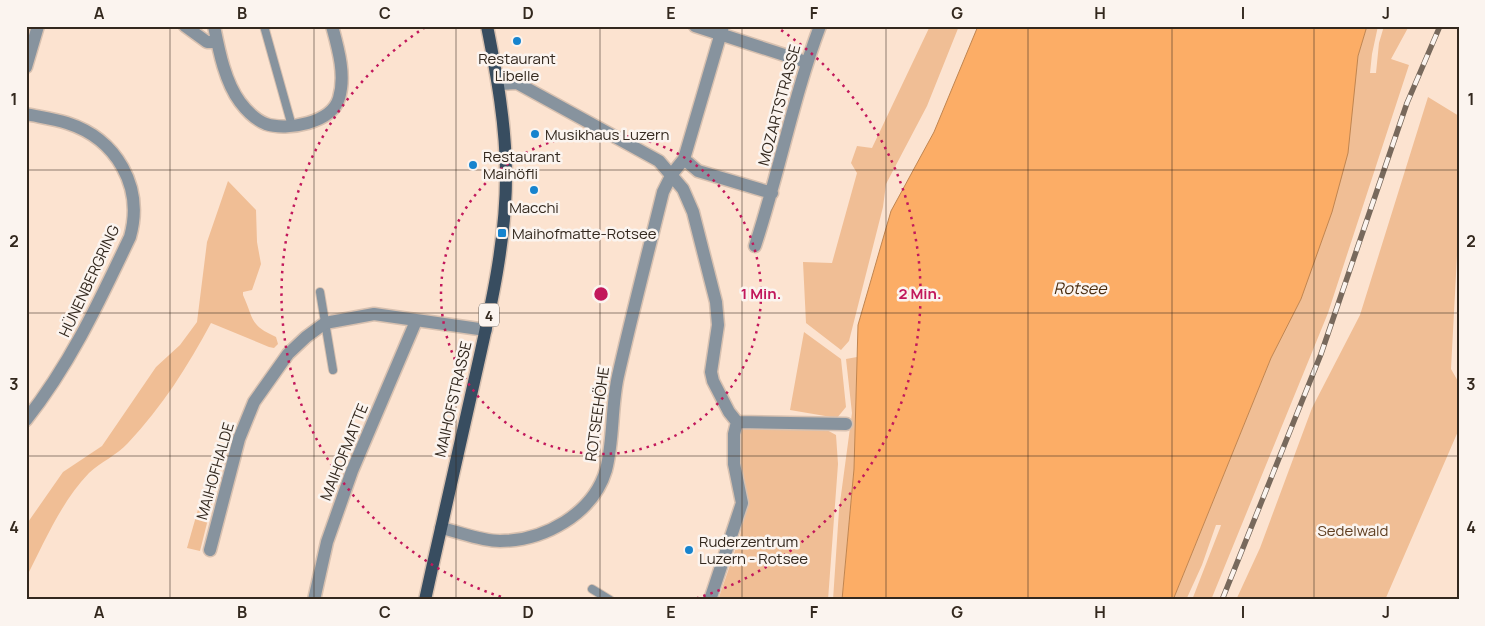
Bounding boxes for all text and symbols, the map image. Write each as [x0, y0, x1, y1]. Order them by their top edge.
text: A [94, 2, 105, 24]
text: B [237, 2, 247, 24]
text: C [379, 2, 391, 24]
text: D [522, 2, 534, 24]
text: E [666, 2, 676, 24]
text: F [810, 2, 819, 24]
text: G [951, 2, 963, 24]
text: H [1094, 2, 1106, 24]
text: I [1241, 2, 1245, 24]
text: J [1382, 2, 1390, 24]
marker: Restaurant Libelle [511, 35, 523, 47]
street label: MOZARTSTRASSE [753, 42, 805, 168]
place label: Restaurant Libelle [478, 48, 556, 86]
text: 1 [10, 88, 18, 110]
text: 1 [1467, 88, 1475, 110]
place label: Musikhaus Luzern [545, 124, 669, 145]
marker: Musikhaus Luzern [529, 128, 541, 140]
place label: Restaurant Maihöfli [483, 146, 561, 184]
marker: Restaurant Maihöfli [467, 159, 479, 171]
marker: Macchi [528, 184, 540, 196]
place label: Macchi [509, 197, 559, 218]
street label: HÜNENBERGRING [54, 221, 124, 340]
place label: Maihofmatte-Rotsee [512, 223, 657, 244]
marker: Maihofmatte-Rotsee [496, 227, 508, 239]
text: 2 [9, 230, 19, 252]
text: 2 [1466, 230, 1476, 252]
water label: Rotsee [1053, 277, 1108, 299]
text: 1 Min. [741, 283, 781, 304]
text: 2 Min. [899, 283, 941, 304]
centre of rings [592, 285, 610, 303]
road number: 4 [479, 304, 499, 326]
street label: MAIHOFSTRASSE [429, 339, 477, 459]
street label: ROTSEEHÖHE [580, 365, 614, 463]
text: 3 [9, 373, 19, 395]
text: 3 [1466, 373, 1476, 395]
street label: MAIHOFMATTE [315, 400, 373, 504]
street label: MAIHOFHALDE [191, 420, 239, 522]
text: 4 [9, 516, 19, 538]
text: 4 [1466, 516, 1476, 538]
park label: Sedelwald [1318, 520, 1388, 541]
place label: Ruderzentrum Luzern - Rotsee [699, 531, 808, 569]
marker: Ruderzentrum Luzern - Rotsee [683, 544, 695, 556]
text: A [94, 601, 105, 623]
text: B [237, 601, 247, 623]
text: C [379, 601, 391, 623]
text: D [522, 601, 534, 623]
text: E [666, 601, 676, 623]
text: F [810, 601, 819, 623]
text: G [951, 601, 963, 623]
text: H [1094, 601, 1106, 623]
text: I [1241, 601, 1245, 623]
text: J [1382, 601, 1390, 623]

